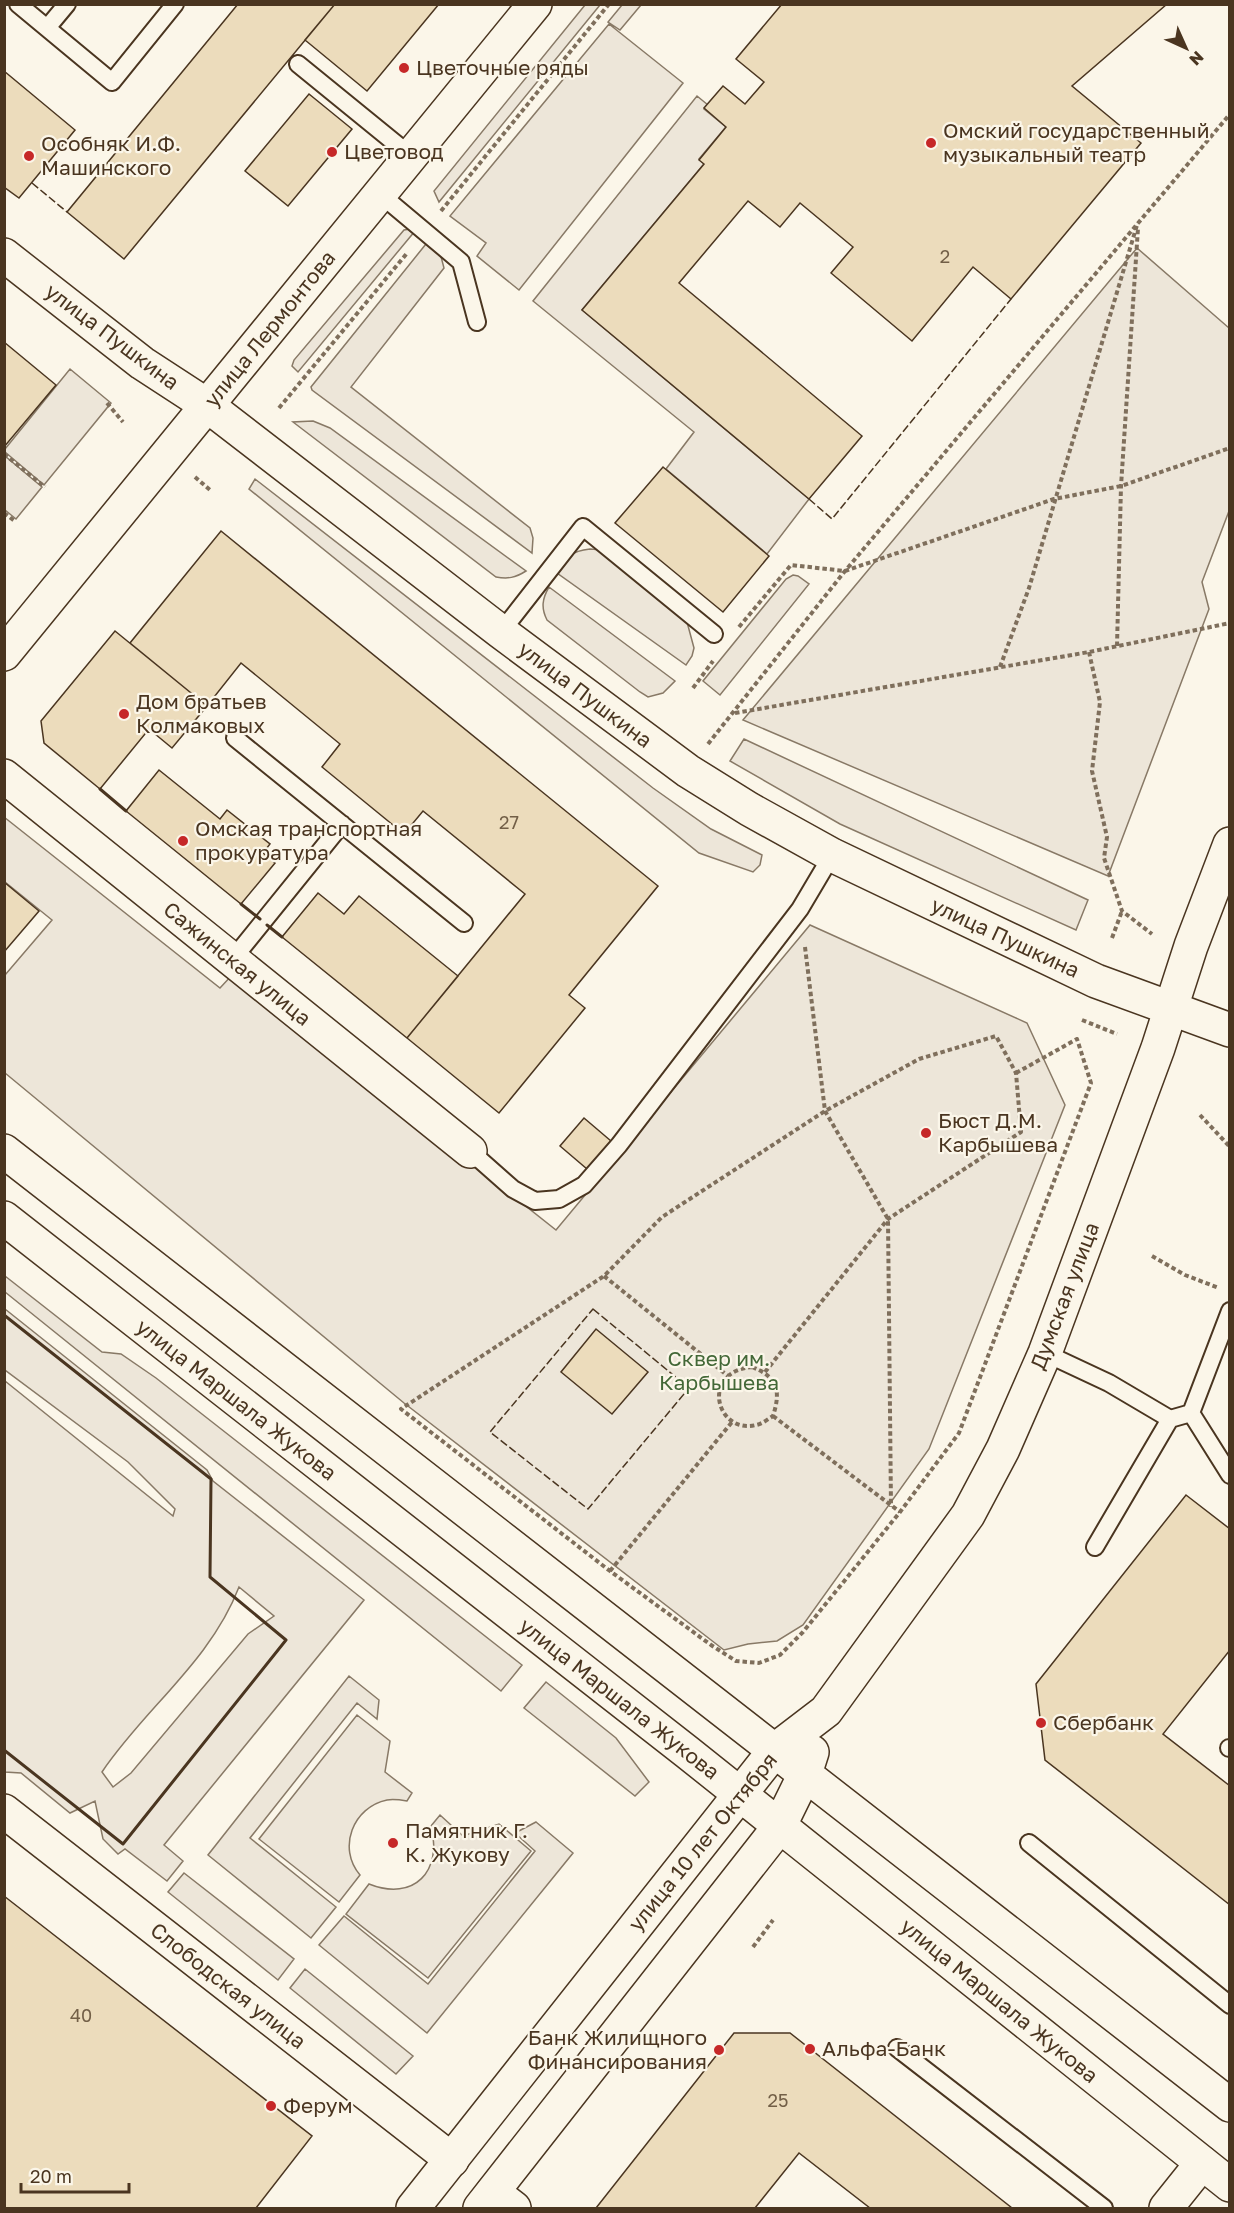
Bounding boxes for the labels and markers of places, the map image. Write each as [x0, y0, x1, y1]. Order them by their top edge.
place label: Цветочные ряды [416, 54, 589, 80]
marker: Цветочные ряды [397, 61, 411, 75]
place label: Омский государственный музыкальный театр [943, 117, 1210, 167]
place label: Особняк И.Ф. Машинского [41, 130, 181, 180]
marker: Омский государственный музыкальный театр [924, 136, 938, 150]
place label: Цветовод [344, 138, 444, 164]
marker: Цветовод [325, 145, 339, 159]
marker: Особняк И.Ф. Машинского [22, 149, 36, 163]
place label: Дом братьев Колмаковых [136, 688, 267, 738]
marker: Дом братьев Колмаковых [117, 707, 131, 721]
place label: Омская транспортная прокуратура [195, 815, 422, 865]
marker: Омская транспортная прокуратура [176, 834, 190, 848]
place label: Бюст Д.М. Карбышева [938, 1107, 1058, 1157]
marker: Бюст Д.М. Карбышева [919, 1126, 933, 1140]
place label: Сбербанк [1053, 1709, 1154, 1735]
marker: Сбербанк [1034, 1716, 1048, 1730]
place label: Памятник Г. К. Жукову [405, 1817, 528, 1867]
marker: Памятник Г. К. Жукову [386, 1836, 400, 1850]
place label: Банк Жилищного Финансирования [528, 2024, 707, 2074]
place label: Альфа-Банк [822, 2035, 946, 2061]
marker: Альфа-Банк [803, 2042, 817, 2056]
marker: Банк Жилищного Финансирования [712, 2043, 726, 2057]
place label: Ферум [283, 2092, 353, 2118]
marker: Ферум [264, 2099, 278, 2113]

